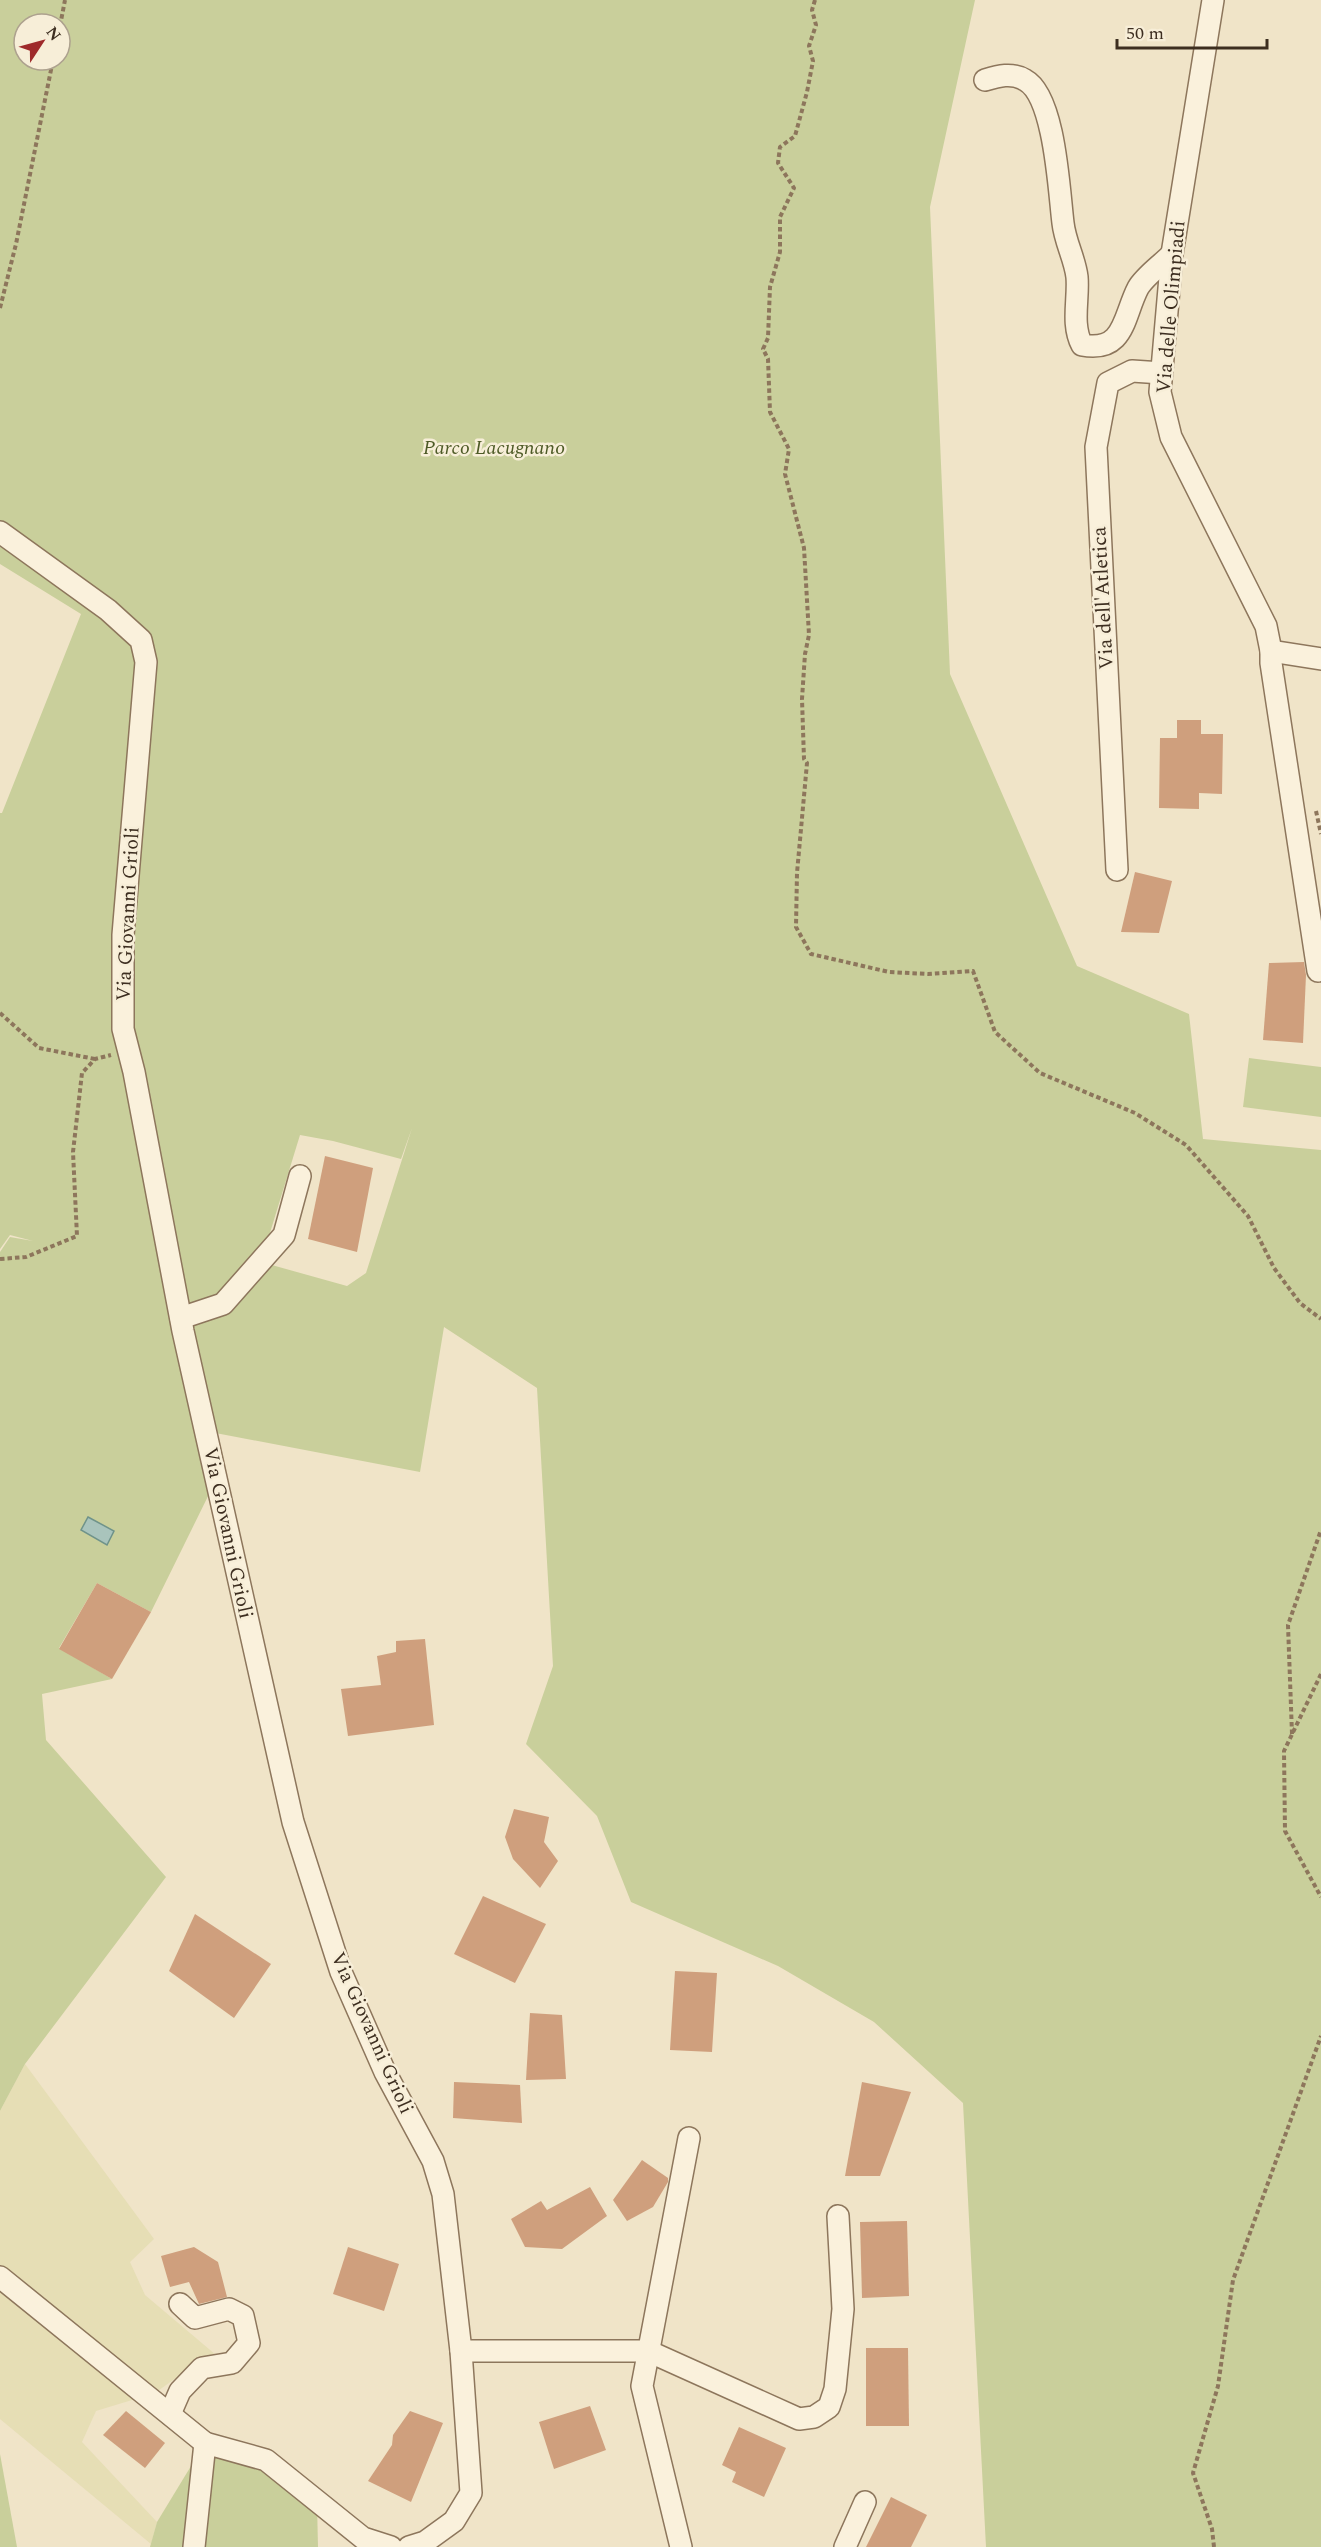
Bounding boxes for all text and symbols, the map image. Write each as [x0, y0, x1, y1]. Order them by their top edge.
north arrow [12, 12, 72, 72]
scale bar [1117, 12, 1267, 50]
text: 50 m [1126, 20, 1164, 47]
text: N [40, 21, 67, 46]
street label: Via delle Olimpiadi [1148, 219, 1194, 395]
park label: Parco Lacugnano [423, 433, 565, 463]
street label: Via dell'Atletica [1084, 525, 1122, 670]
street label: Via Giovanni Grioli [108, 826, 148, 1002]
street label: Via Giovanni Grioli [195, 1444, 261, 1622]
street label: Via Giovanni Grioli [323, 1947, 421, 2119]

